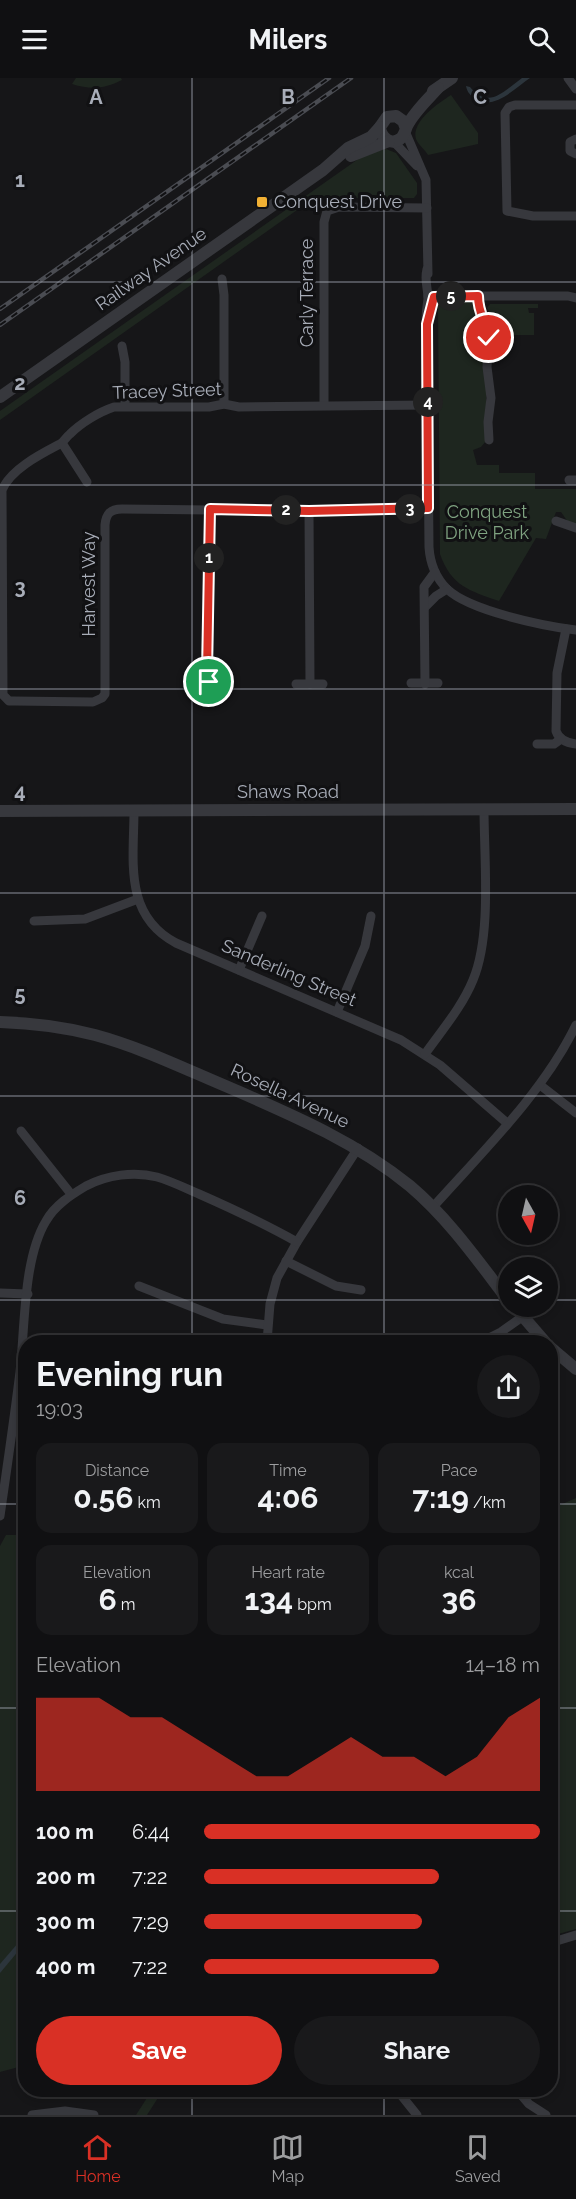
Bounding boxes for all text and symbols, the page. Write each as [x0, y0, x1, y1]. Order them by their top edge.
icon: menu [18, 23, 51, 56]
icon: search [525, 23, 558, 56]
text: Milers [249, 24, 327, 55]
text: A [89, 85, 103, 109]
text: B [281, 85, 295, 109]
text: C [473, 85, 487, 109]
text: 1 [15, 168, 25, 192]
place label: Conquest Drive [274, 191, 403, 212]
marker: Conquest Drive [255, 195, 269, 209]
street label: Railway Avenue [91, 222, 210, 315]
street label: Carly Terrace [296, 238, 317, 347]
pin: 5 [436, 281, 466, 311]
text: 5 [447, 286, 455, 305]
pin [463, 312, 514, 363]
icon: check [472, 321, 505, 354]
text: 2 [14, 371, 26, 395]
street label: Tracey Street [112, 378, 222, 403]
pin: 4 [413, 387, 443, 417]
text: 4 [423, 392, 433, 411]
pin: 3 [395, 494, 425, 524]
pin: 2 [271, 495, 301, 525]
text: 3 [406, 499, 414, 518]
text: 2 [281, 500, 291, 519]
park label: Conquest Drive Park [445, 501, 530, 543]
street label: Harvest Way [78, 531, 99, 637]
pin: 1 [194, 543, 224, 573]
text: 1 [205, 548, 213, 567]
text: 3 [14, 575, 26, 599]
pin [183, 656, 234, 707]
icon: arrive [192, 665, 225, 698]
text: 4 [14, 779, 26, 803]
street label: Shaws Road [237, 781, 339, 802]
street label: Sanderling Street [219, 935, 360, 1010]
text: 5 [14, 982, 26, 1006]
street label: Rosella Avenue [228, 1059, 353, 1132]
north arrow [498, 1185, 558, 1245]
map controls [498, 1185, 558, 1317]
text: 6 [14, 1186, 26, 1210]
button: layers [498, 1257, 558, 1317]
text: Evening run [36, 1355, 223, 1394]
button: share [477, 1355, 540, 1418]
text: 19:03 [36, 1397, 83, 1421]
text: Distance [85, 1461, 149, 1480]
text: Time [269, 1461, 307, 1480]
text: Pace [441, 1461, 477, 1480]
text: 0.56 [73, 1480, 133, 1515]
text: 4:06 [257, 1480, 319, 1515]
text: 7:19 [412, 1480, 469, 1515]
text: km [133, 1493, 161, 1512]
text: /km [469, 1493, 506, 1512]
text: Elevation [83, 1563, 151, 1582]
text: Heart rate [251, 1563, 325, 1582]
text: kcal [444, 1563, 474, 1582]
text: 6 [98, 1582, 117, 1617]
text: 134 [244, 1582, 293, 1617]
text: 36 [442, 1582, 476, 1617]
text: m [117, 1595, 136, 1614]
text: bpm [293, 1595, 332, 1614]
text: Elevation [36, 1653, 121, 1677]
text: 14–18 m [465, 1653, 540, 1677]
text: 100 m [36, 1820, 94, 1844]
text: 6:44 [132, 1820, 170, 1844]
text: 200 m [36, 1865, 95, 1889]
text: 7:22 [132, 1865, 167, 1889]
text: 300 m [36, 1910, 95, 1934]
text: 7:29 [132, 1910, 169, 1934]
text: 400 m [36, 1955, 95, 1979]
text: 7:22 [132, 1955, 167, 1979]
button: Save [36, 2016, 282, 2085]
button: Share [294, 2016, 540, 2085]
tab: Home [75, 2131, 121, 2186]
tab: Map [271, 2131, 304, 2186]
tab: Saved [455, 2131, 501, 2186]

